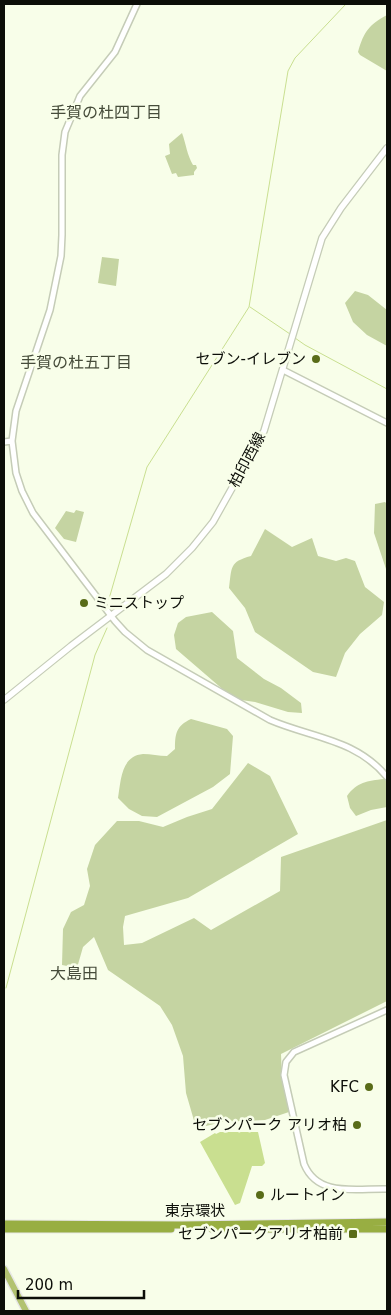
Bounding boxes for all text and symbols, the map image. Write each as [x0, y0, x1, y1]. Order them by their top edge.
district label: 手賀の杜四丁目 [50, 103, 162, 122]
place label: セブン-イレブン [196, 350, 306, 368]
district label: 手賀の杜五丁目 [20, 353, 132, 372]
marker: セブン-イレブン [310, 353, 322, 365]
street label: 柏印西線 [225, 429, 269, 491]
place label: ミニストップ [94, 594, 184, 612]
marker: ミニストップ [78, 597, 90, 609]
district label: 大島田 [50, 964, 98, 983]
place label: KFC [330, 1078, 359, 1096]
marker: KFC [363, 1081, 375, 1093]
place label: セブンパーク アリオ柏 [192, 1116, 347, 1134]
marker: セブンパーク アリオ柏 [351, 1119, 363, 1131]
place label: ルートイン [270, 1186, 345, 1204]
marker: ルートイン [254, 1189, 266, 1201]
street label: 東京環状 [165, 1202, 225, 1220]
place label: セブンパークアリオ柏前 [178, 1225, 343, 1243]
marker: セブンパークアリオ柏前 [347, 1228, 359, 1240]
scale bar [18, 1268, 144, 1300]
text: 200 m [25, 1276, 73, 1294]

